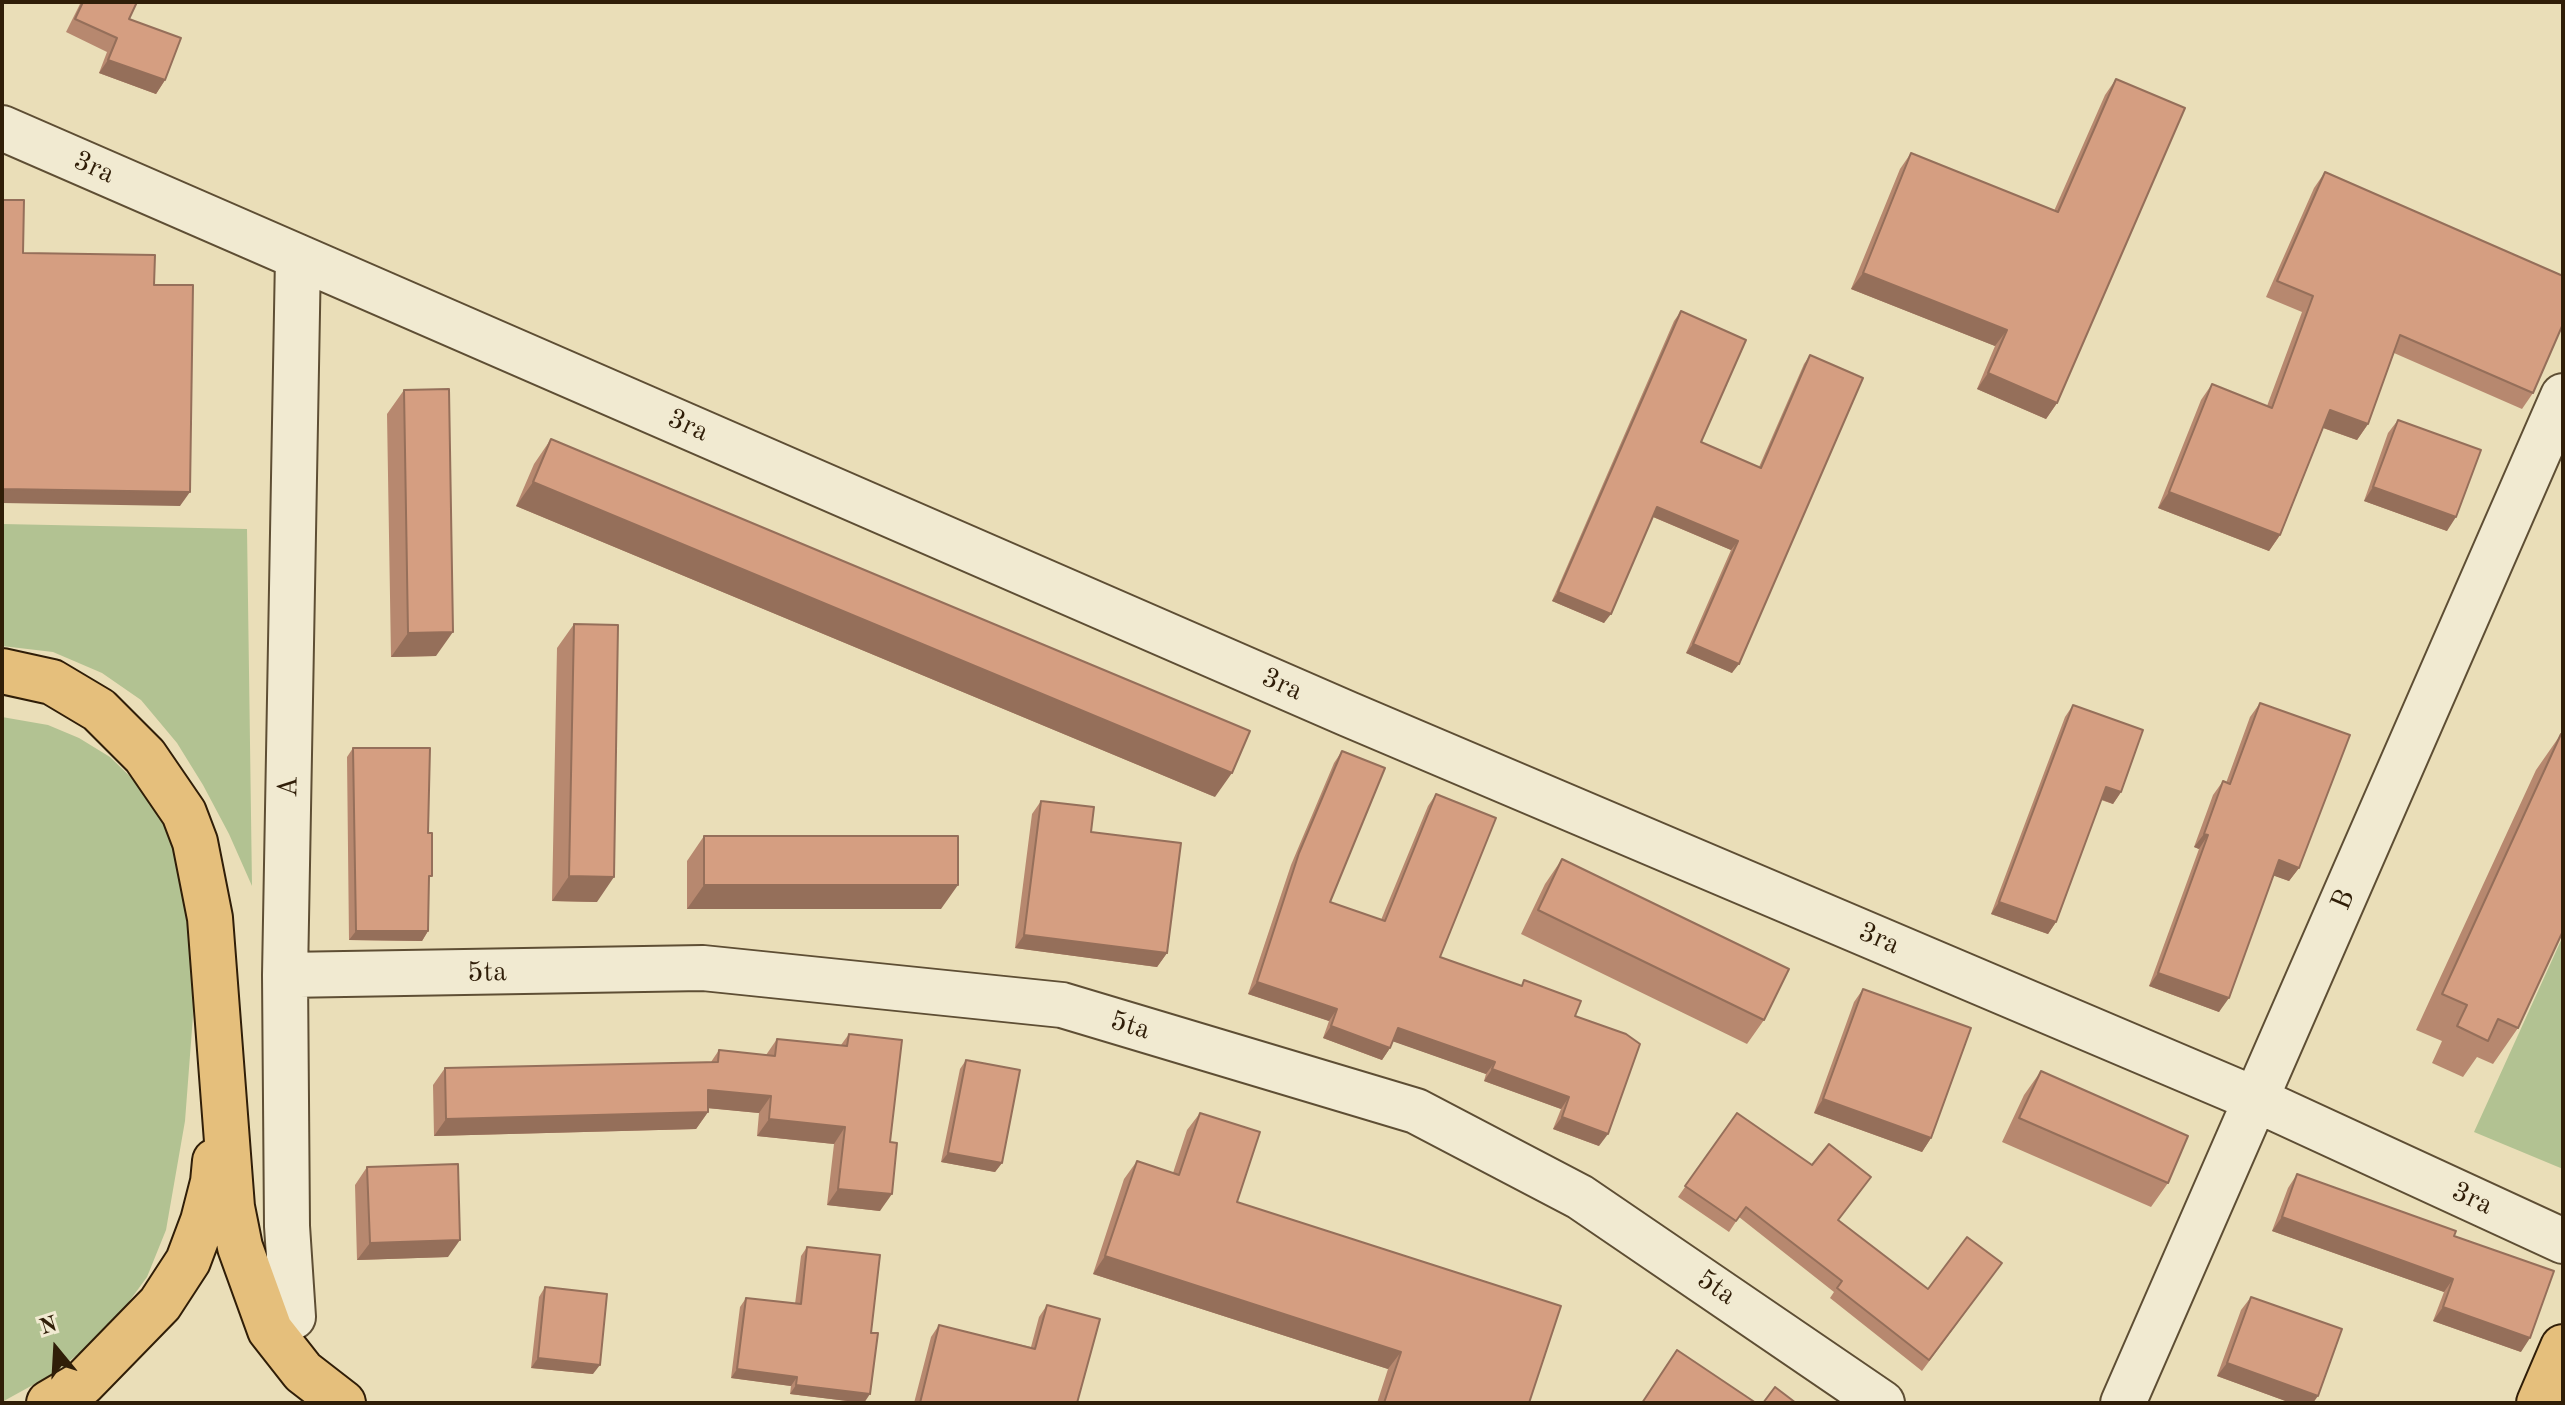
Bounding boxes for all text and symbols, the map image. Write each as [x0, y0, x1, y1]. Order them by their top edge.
street label: 3ra [68, 144, 120, 192]
street label: 3ra [662, 402, 714, 450]
street label: 3ra [1256, 661, 1308, 709]
street label: A [272, 776, 306, 798]
street label: B [2325, 885, 2363, 915]
street label: 3ra [1853, 915, 1905, 963]
street label: 5ta [467, 956, 507, 990]
street label: 5ta [1106, 1004, 1154, 1048]
street label: 3ra [2446, 1175, 2498, 1223]
street label: 5ta [1690, 1263, 1742, 1313]
north arrow [16, 1309, 96, 1389]
text: N [37, 1313, 60, 1339]

